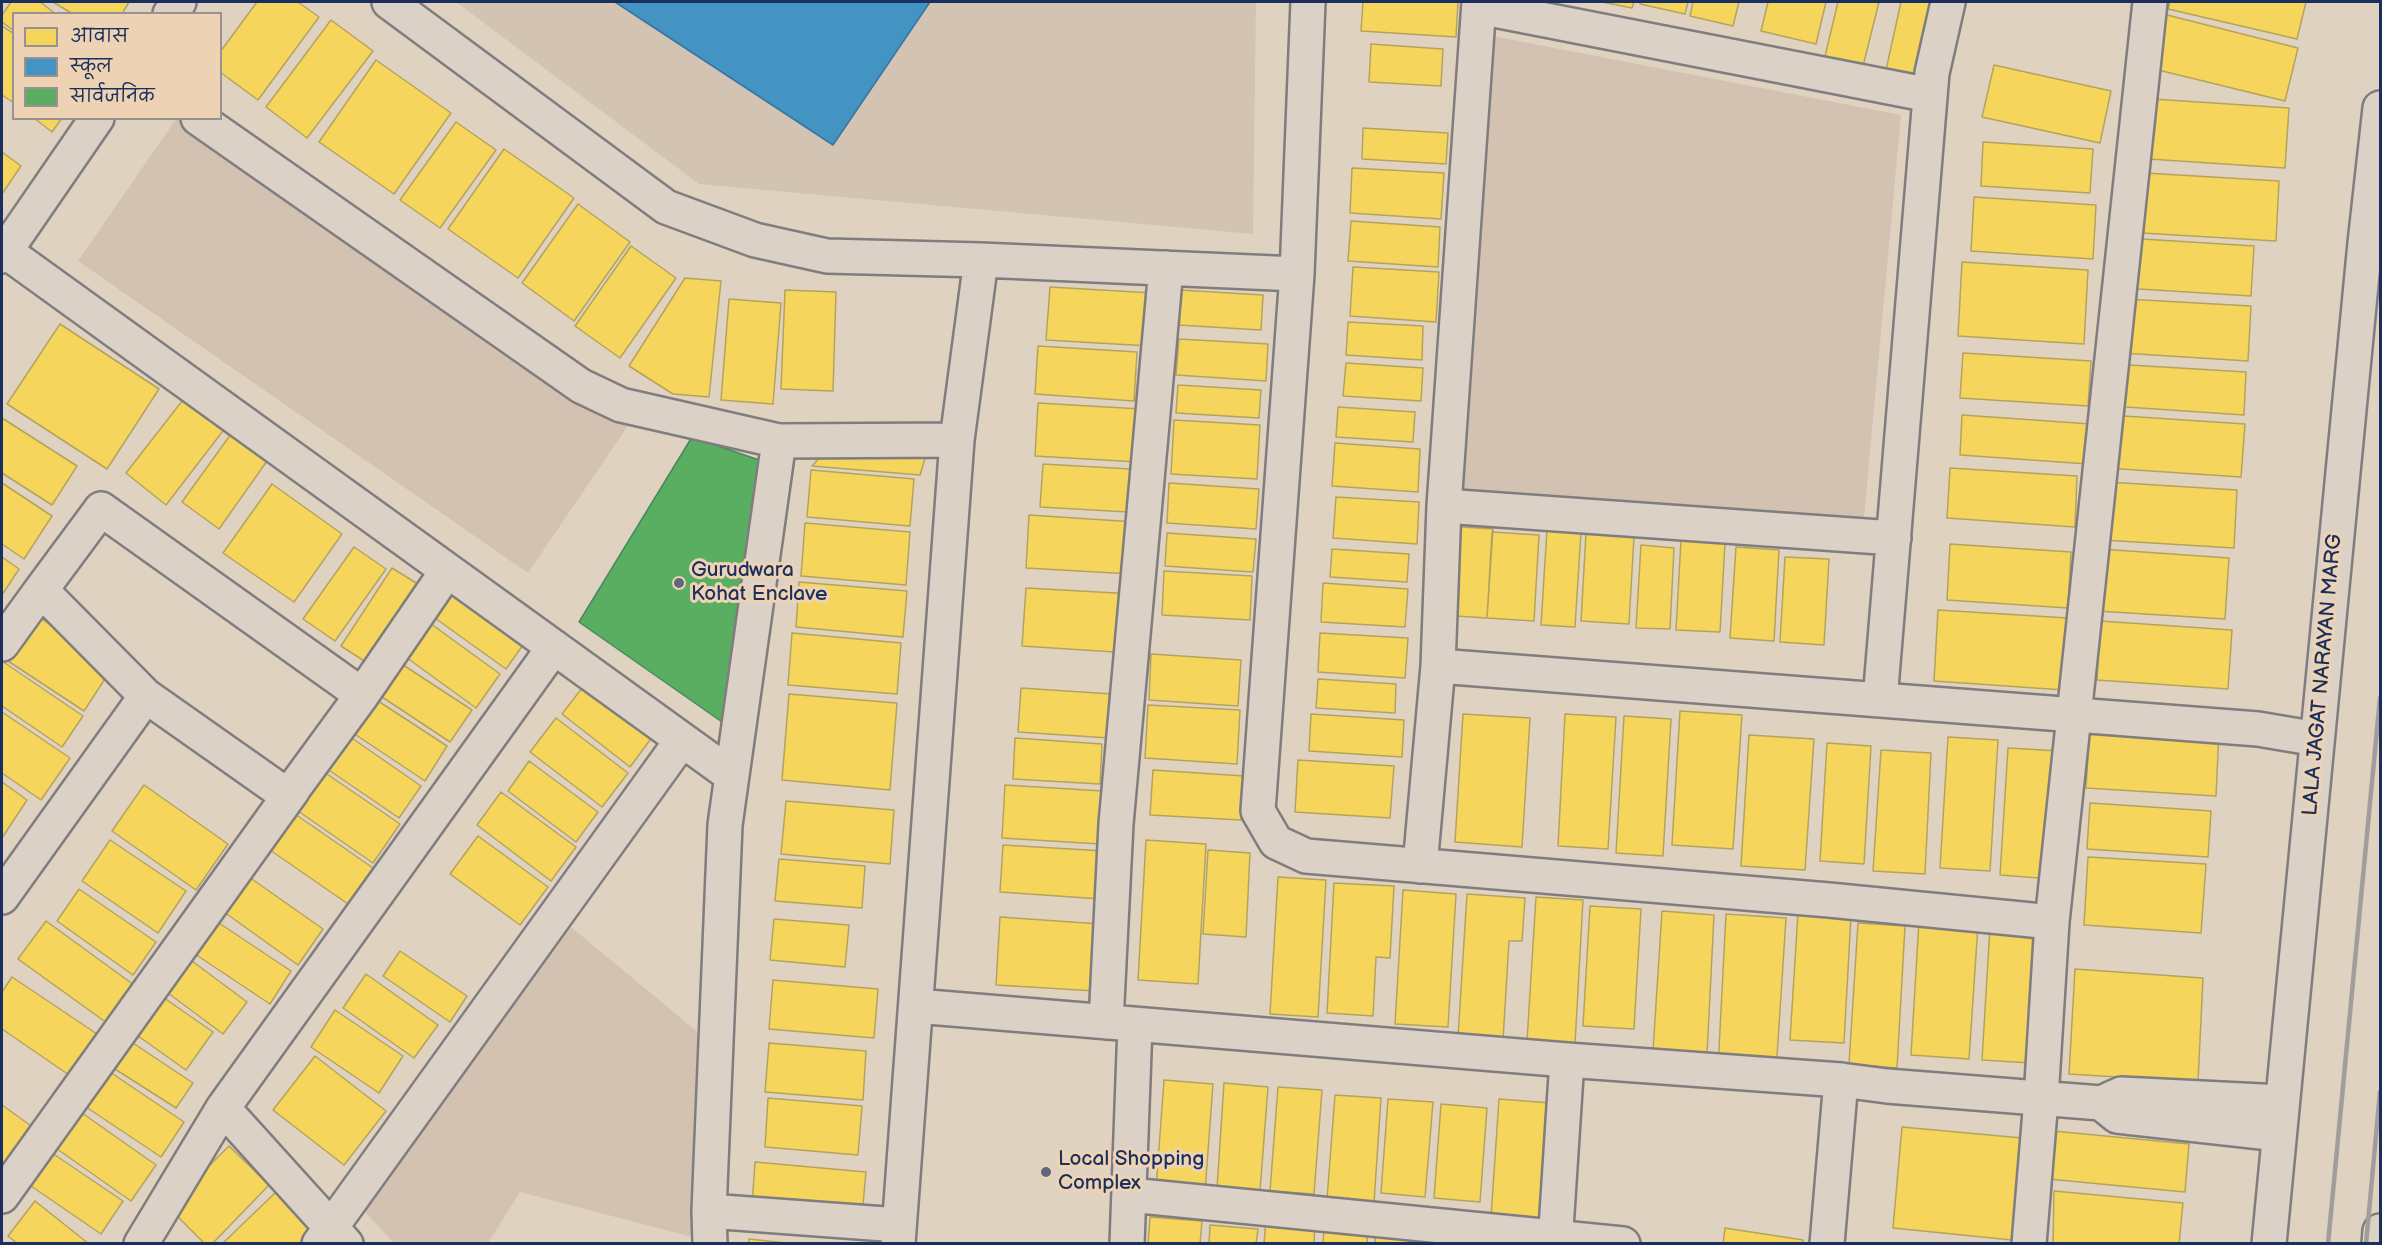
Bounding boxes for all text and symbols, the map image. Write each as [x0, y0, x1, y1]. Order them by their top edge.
legend [12, 12, 222, 120]
text: आवास [70, 26, 128, 47]
text: स्कूल [70, 56, 112, 77]
text: सार्वजनिक [70, 86, 155, 107]
street label: LALA JAGAT NARAYAN MARG [2298, 533, 2348, 817]
place label: Gurudwara Kohat Enclave [691, 558, 827, 608]
marker: Gurudwara Kohat Enclave [672, 576, 686, 590]
place label: Local Shopping Complex [1058, 1147, 1204, 1197]
marker: Local Shopping Complex [1039, 1165, 1053, 1179]

